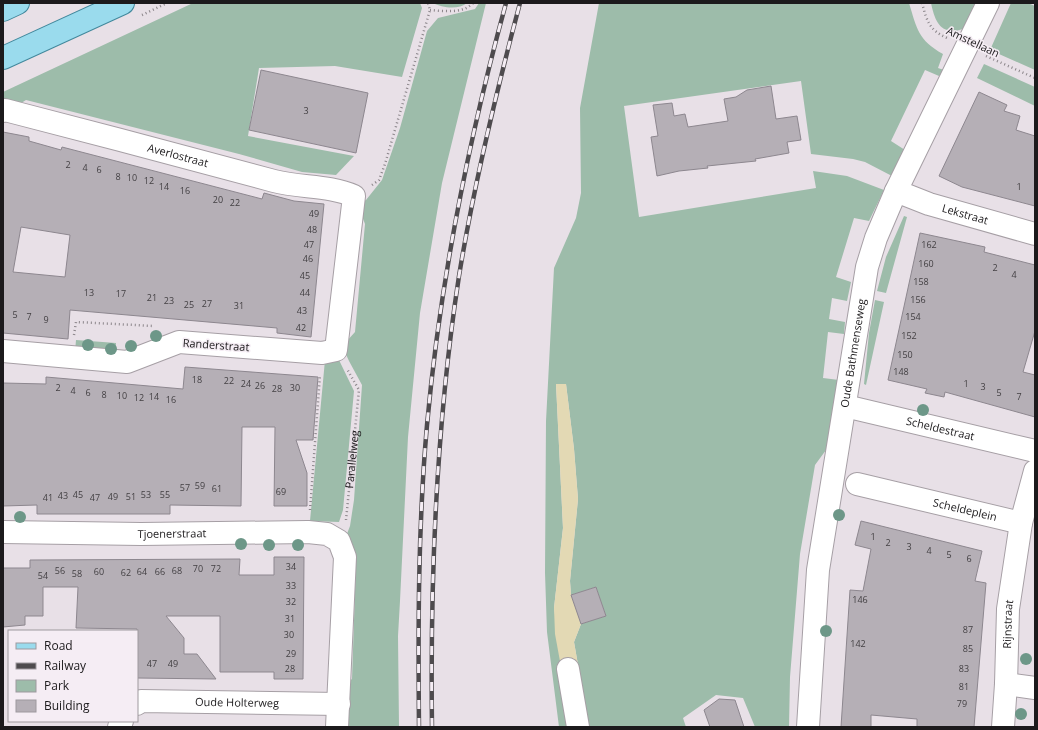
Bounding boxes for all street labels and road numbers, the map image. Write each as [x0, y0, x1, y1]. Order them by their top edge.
street label: Amstellaan [944, 23, 1002, 60]
street label: Averlostraat [146, 140, 210, 170]
street label: Lekstraat [940, 200, 990, 227]
street label: Oude Bathmenseweg [836, 297, 869, 409]
street label: Randerstraat [182, 335, 250, 354]
street label: Scheldestraat [905, 413, 976, 443]
street label: Parallelweg [341, 429, 362, 489]
street label: Scheldeplein [932, 494, 999, 524]
street label: Tjoenerstraat [137, 525, 207, 541]
street label: Rijnstraat [999, 598, 1016, 649]
street label: Oude Holterweg [195, 694, 279, 710]

